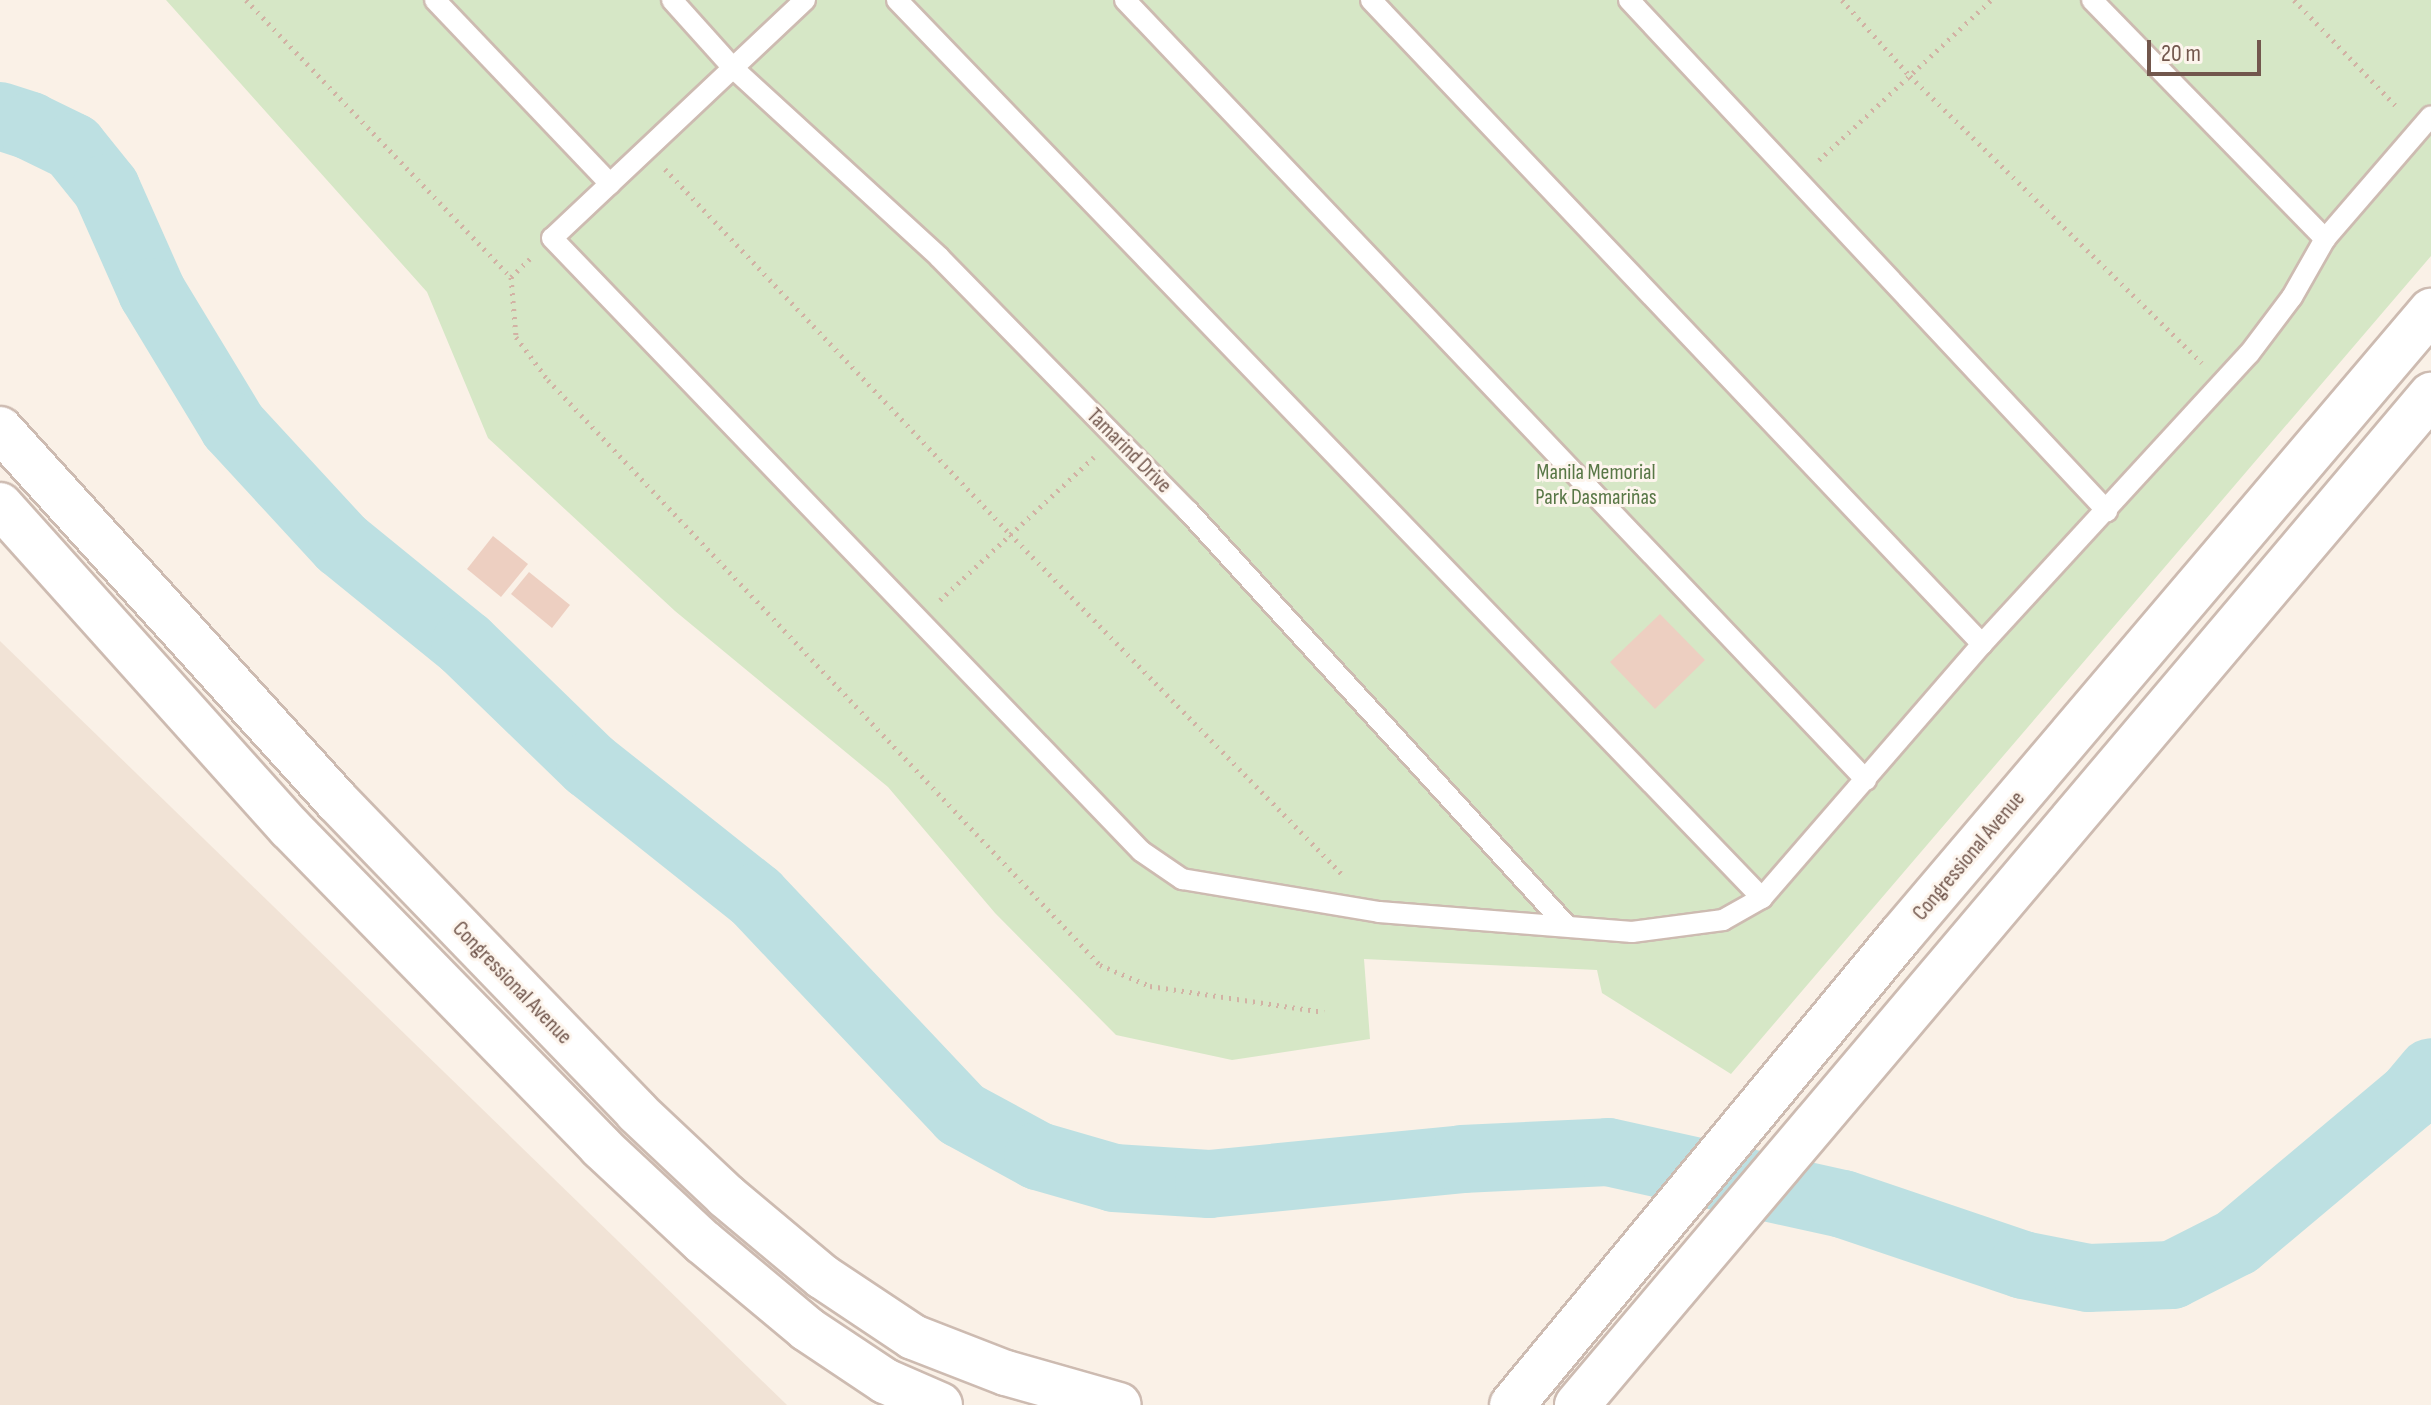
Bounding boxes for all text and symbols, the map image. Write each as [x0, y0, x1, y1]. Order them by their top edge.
scale bar [2151, 24, 2265, 74]
text: 20 m [2161, 39, 2201, 68]
street label: Tamarind Drive [1081, 403, 1177, 499]
park label: Manila Memorial Park Dasmariñas [1535, 459, 1657, 510]
street label: Congressional Avenue [1907, 786, 2031, 926]
street label: Congressional Avenue [447, 916, 577, 1050]

